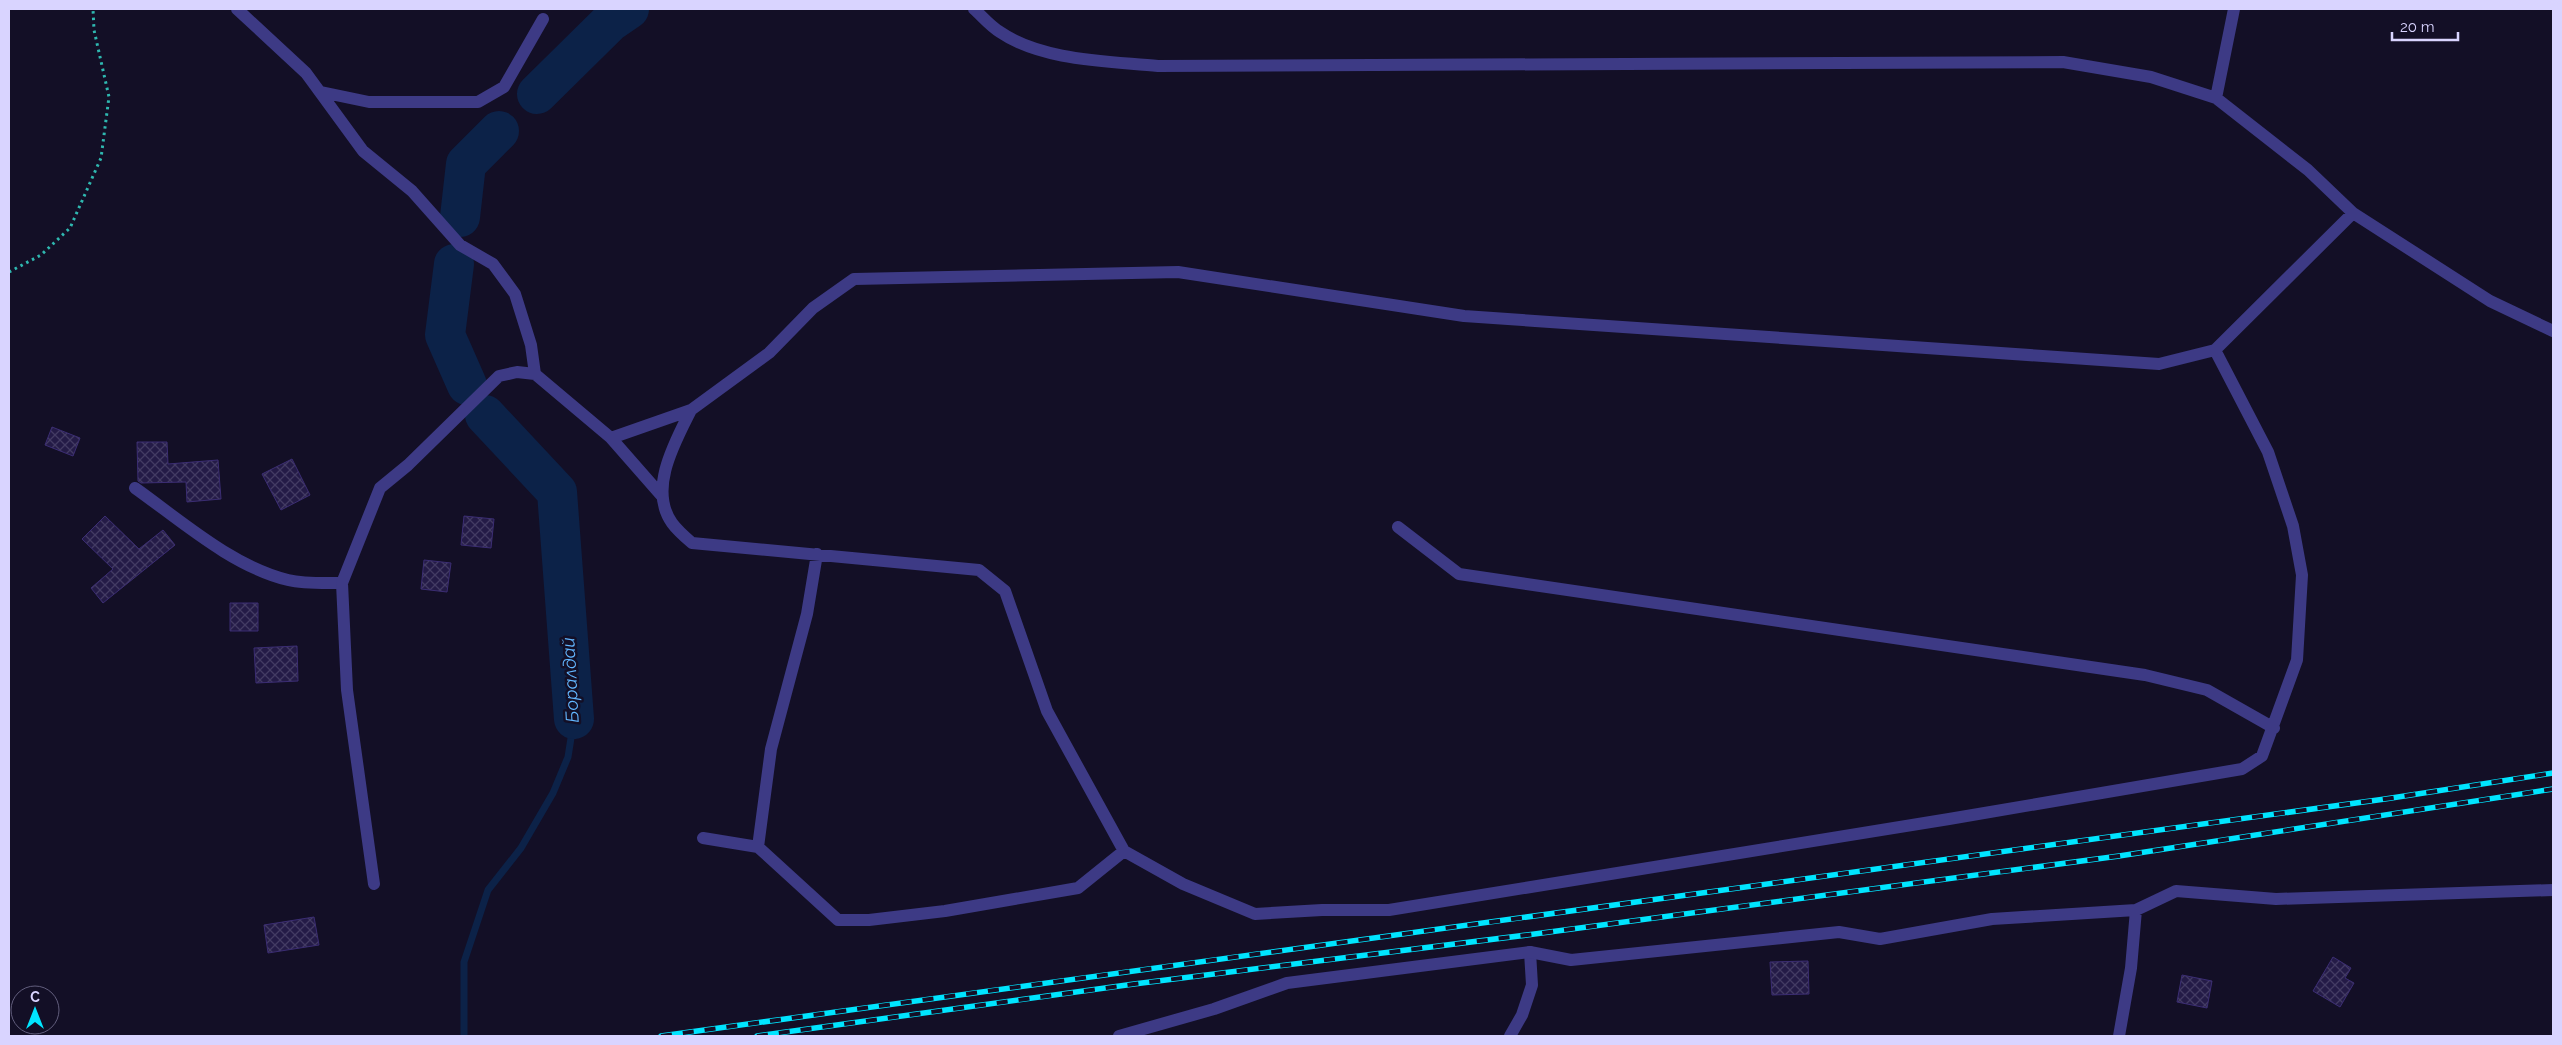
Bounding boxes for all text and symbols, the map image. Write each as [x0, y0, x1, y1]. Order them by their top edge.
scale bar [2392, 10, 2458, 42]
text: 20 m [2400, 18, 2435, 36]
water label: Боралдай [557, 637, 583, 723]
north arrow [10, 985, 60, 1035]
text: С [30, 989, 40, 1005]

